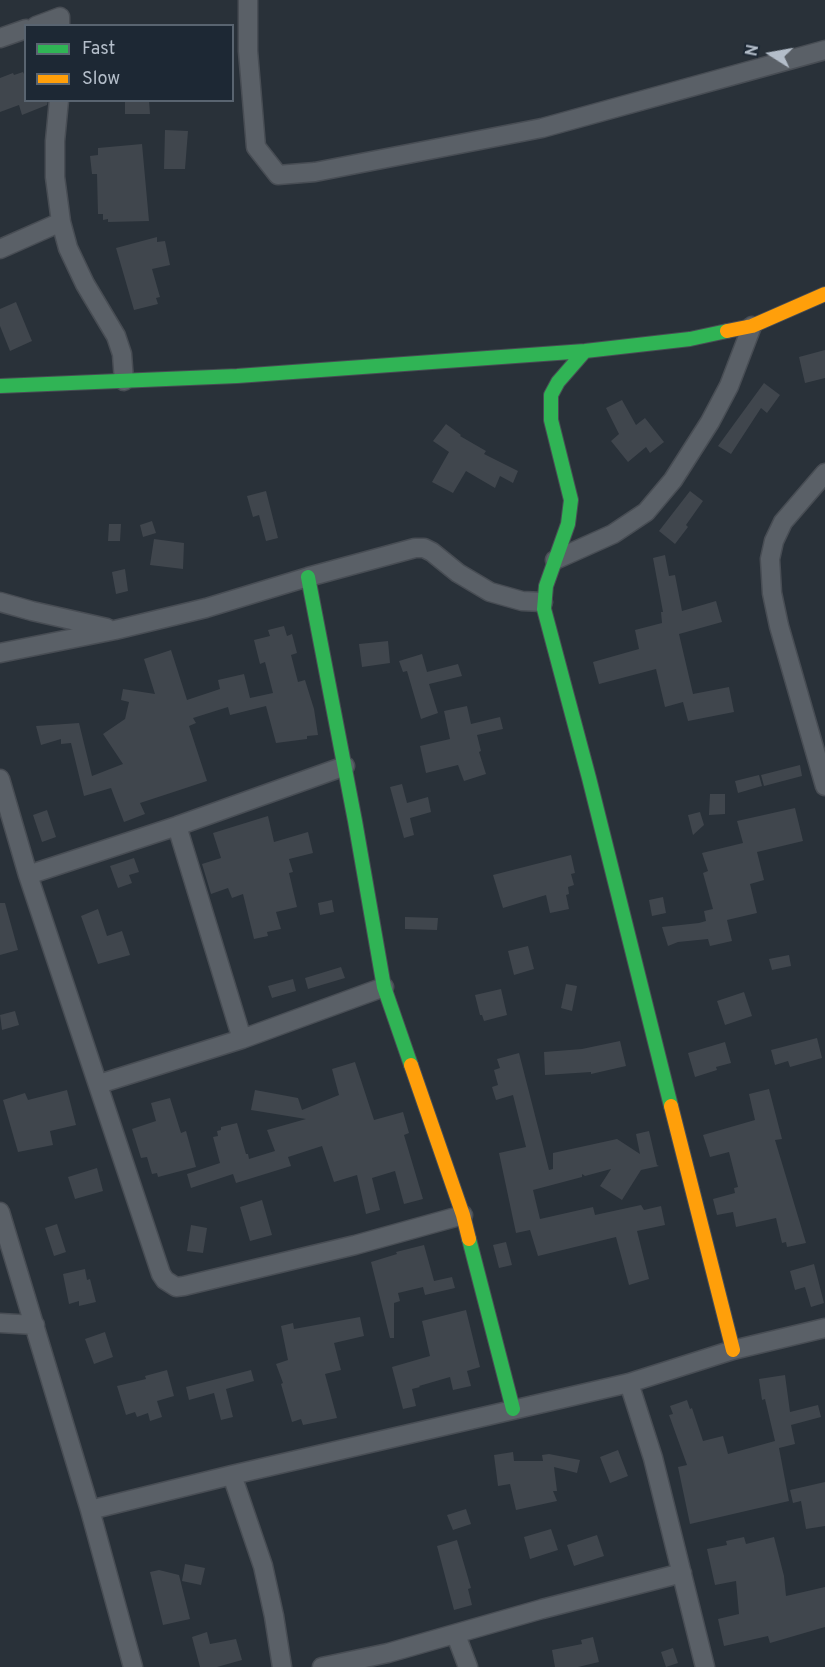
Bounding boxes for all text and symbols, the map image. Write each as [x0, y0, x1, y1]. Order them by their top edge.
legend [24, 24, 234, 102]
north arrow [741, 24, 801, 84]
text: Fast [82, 38, 115, 61]
text: N [742, 43, 764, 58]
text: Slow [82, 68, 120, 91]

